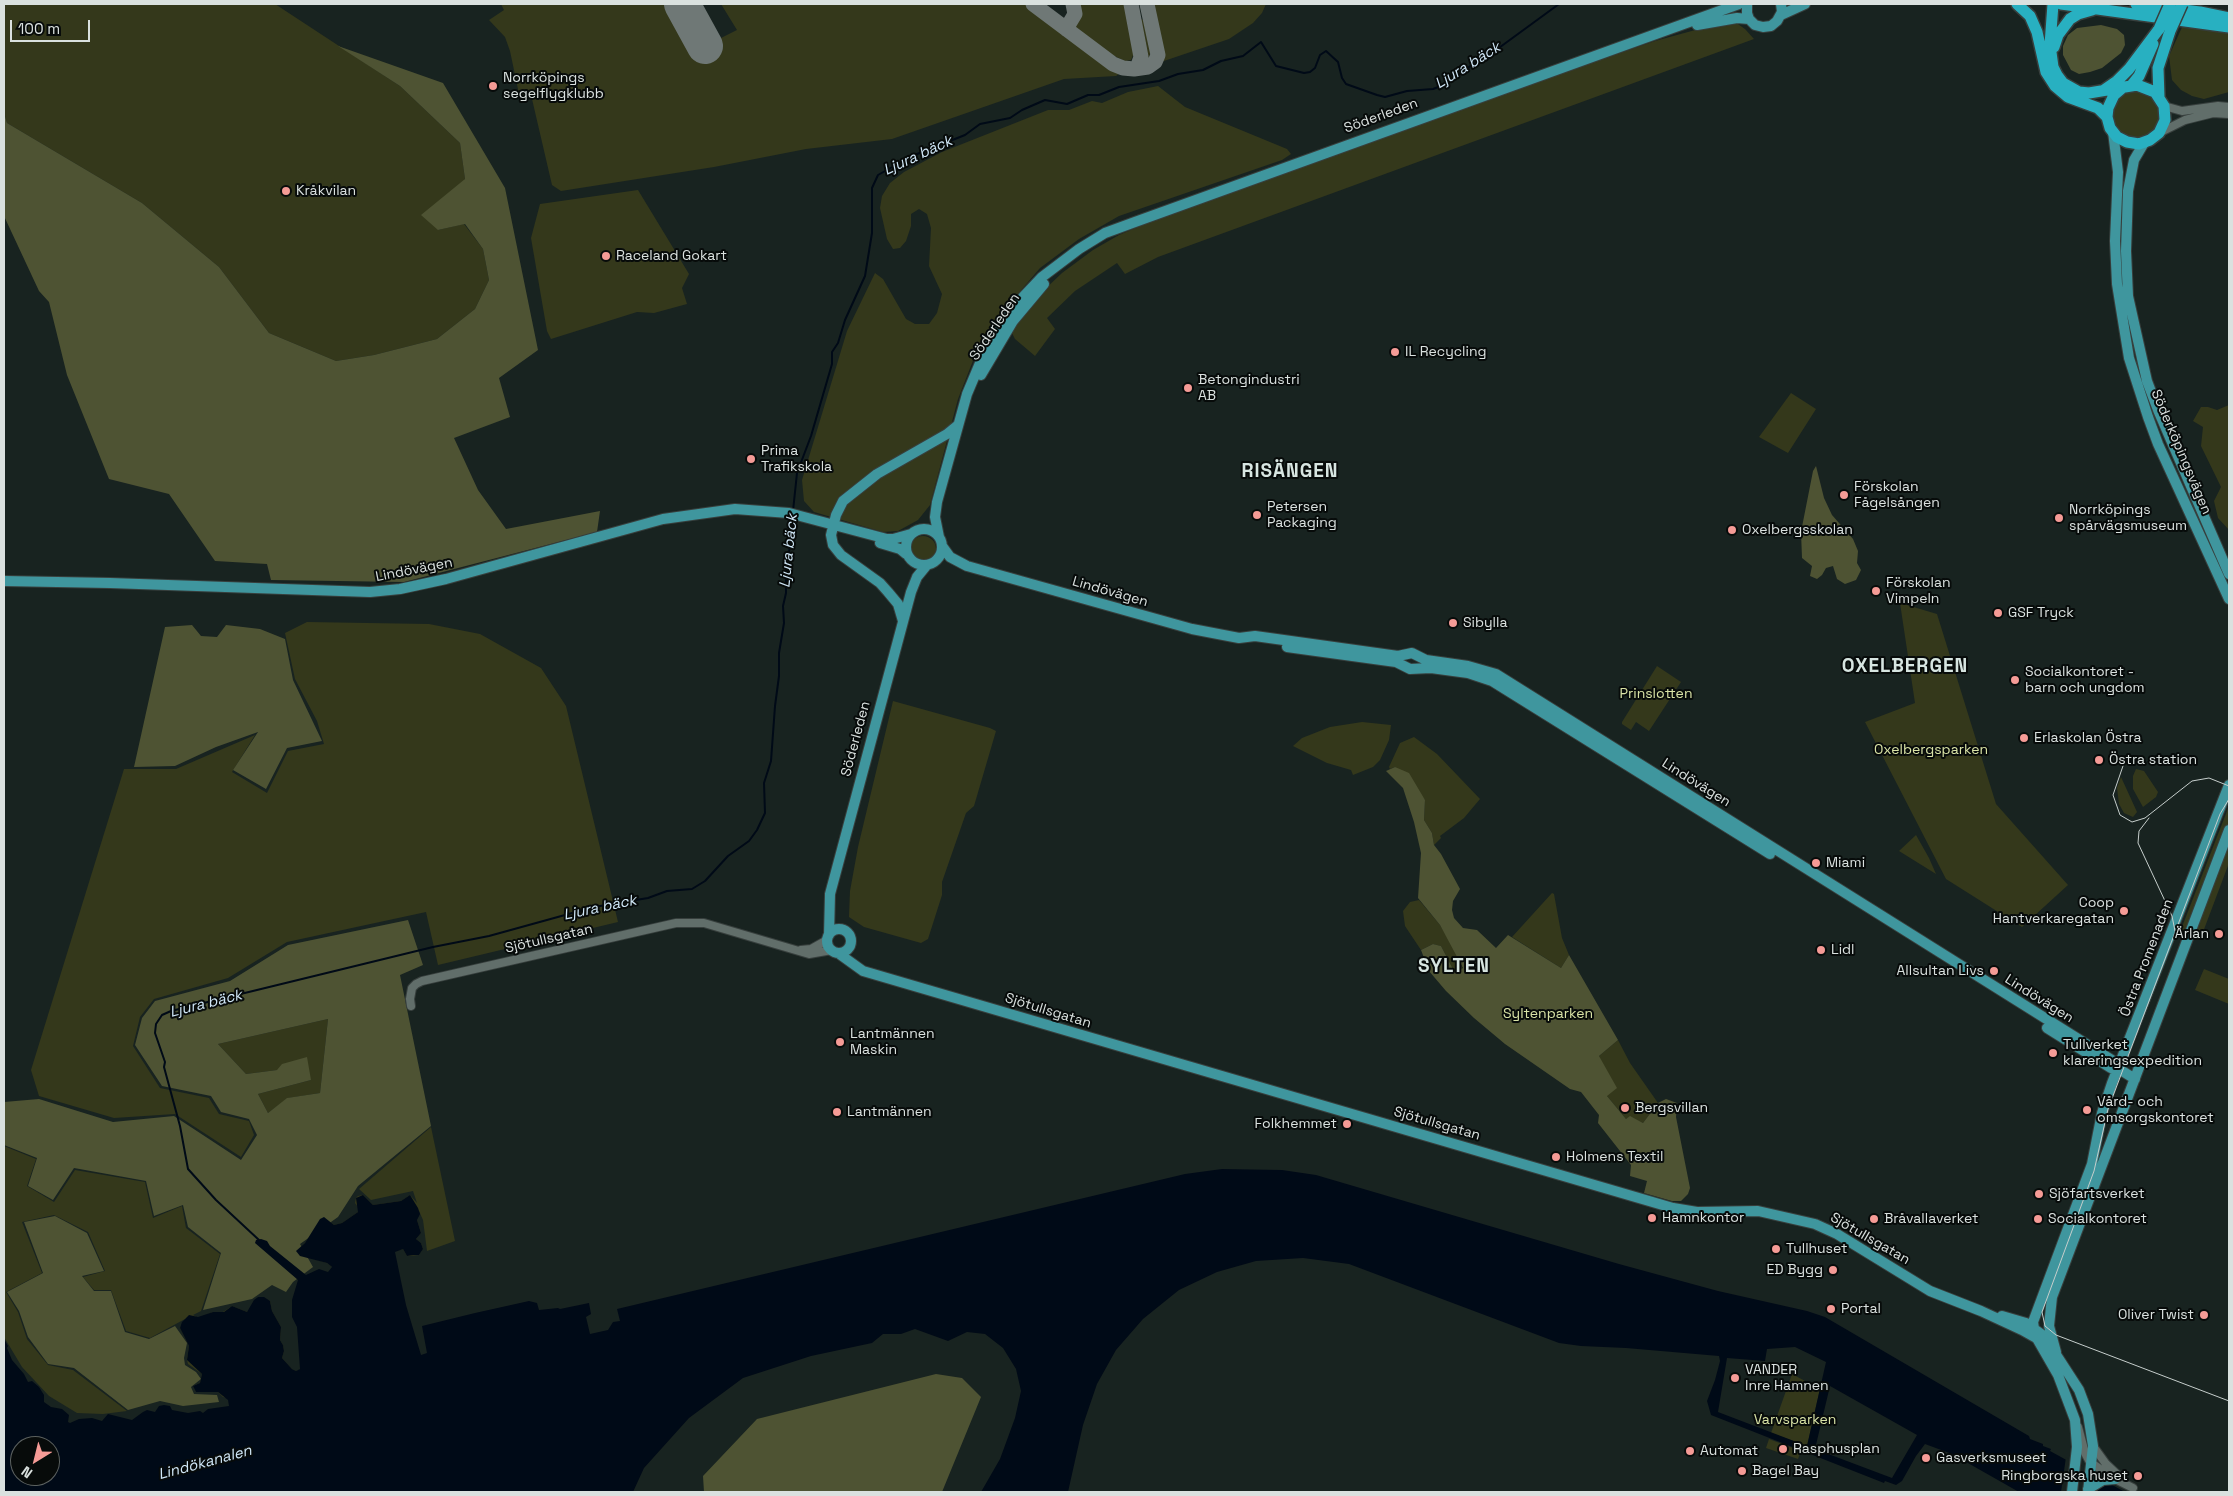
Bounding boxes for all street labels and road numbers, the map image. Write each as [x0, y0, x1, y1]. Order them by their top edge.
street label: Söderleden [1342, 95, 1420, 137]
street label: Söderleden [966, 290, 1024, 364]
street label: Söderköpingsvägen [2147, 387, 2215, 517]
street label: Lindövägen [374, 554, 454, 586]
street label: Lindövägen [1070, 573, 1150, 611]
street label: Söderleden [838, 699, 874, 779]
street label: Lindövägen [1658, 755, 1734, 811]
street label: Östra Promenaden [2117, 897, 2177, 1019]
street label: Sjötullsgatan [504, 921, 594, 957]
street label: Lindövägen [2001, 971, 2077, 1027]
street label: Sjötullsgatan [1003, 990, 1093, 1032]
street label: Sjötullsgatan [1392, 1104, 1482, 1144]
street label: Sjötullsgatan [1827, 1209, 1913, 1269]

